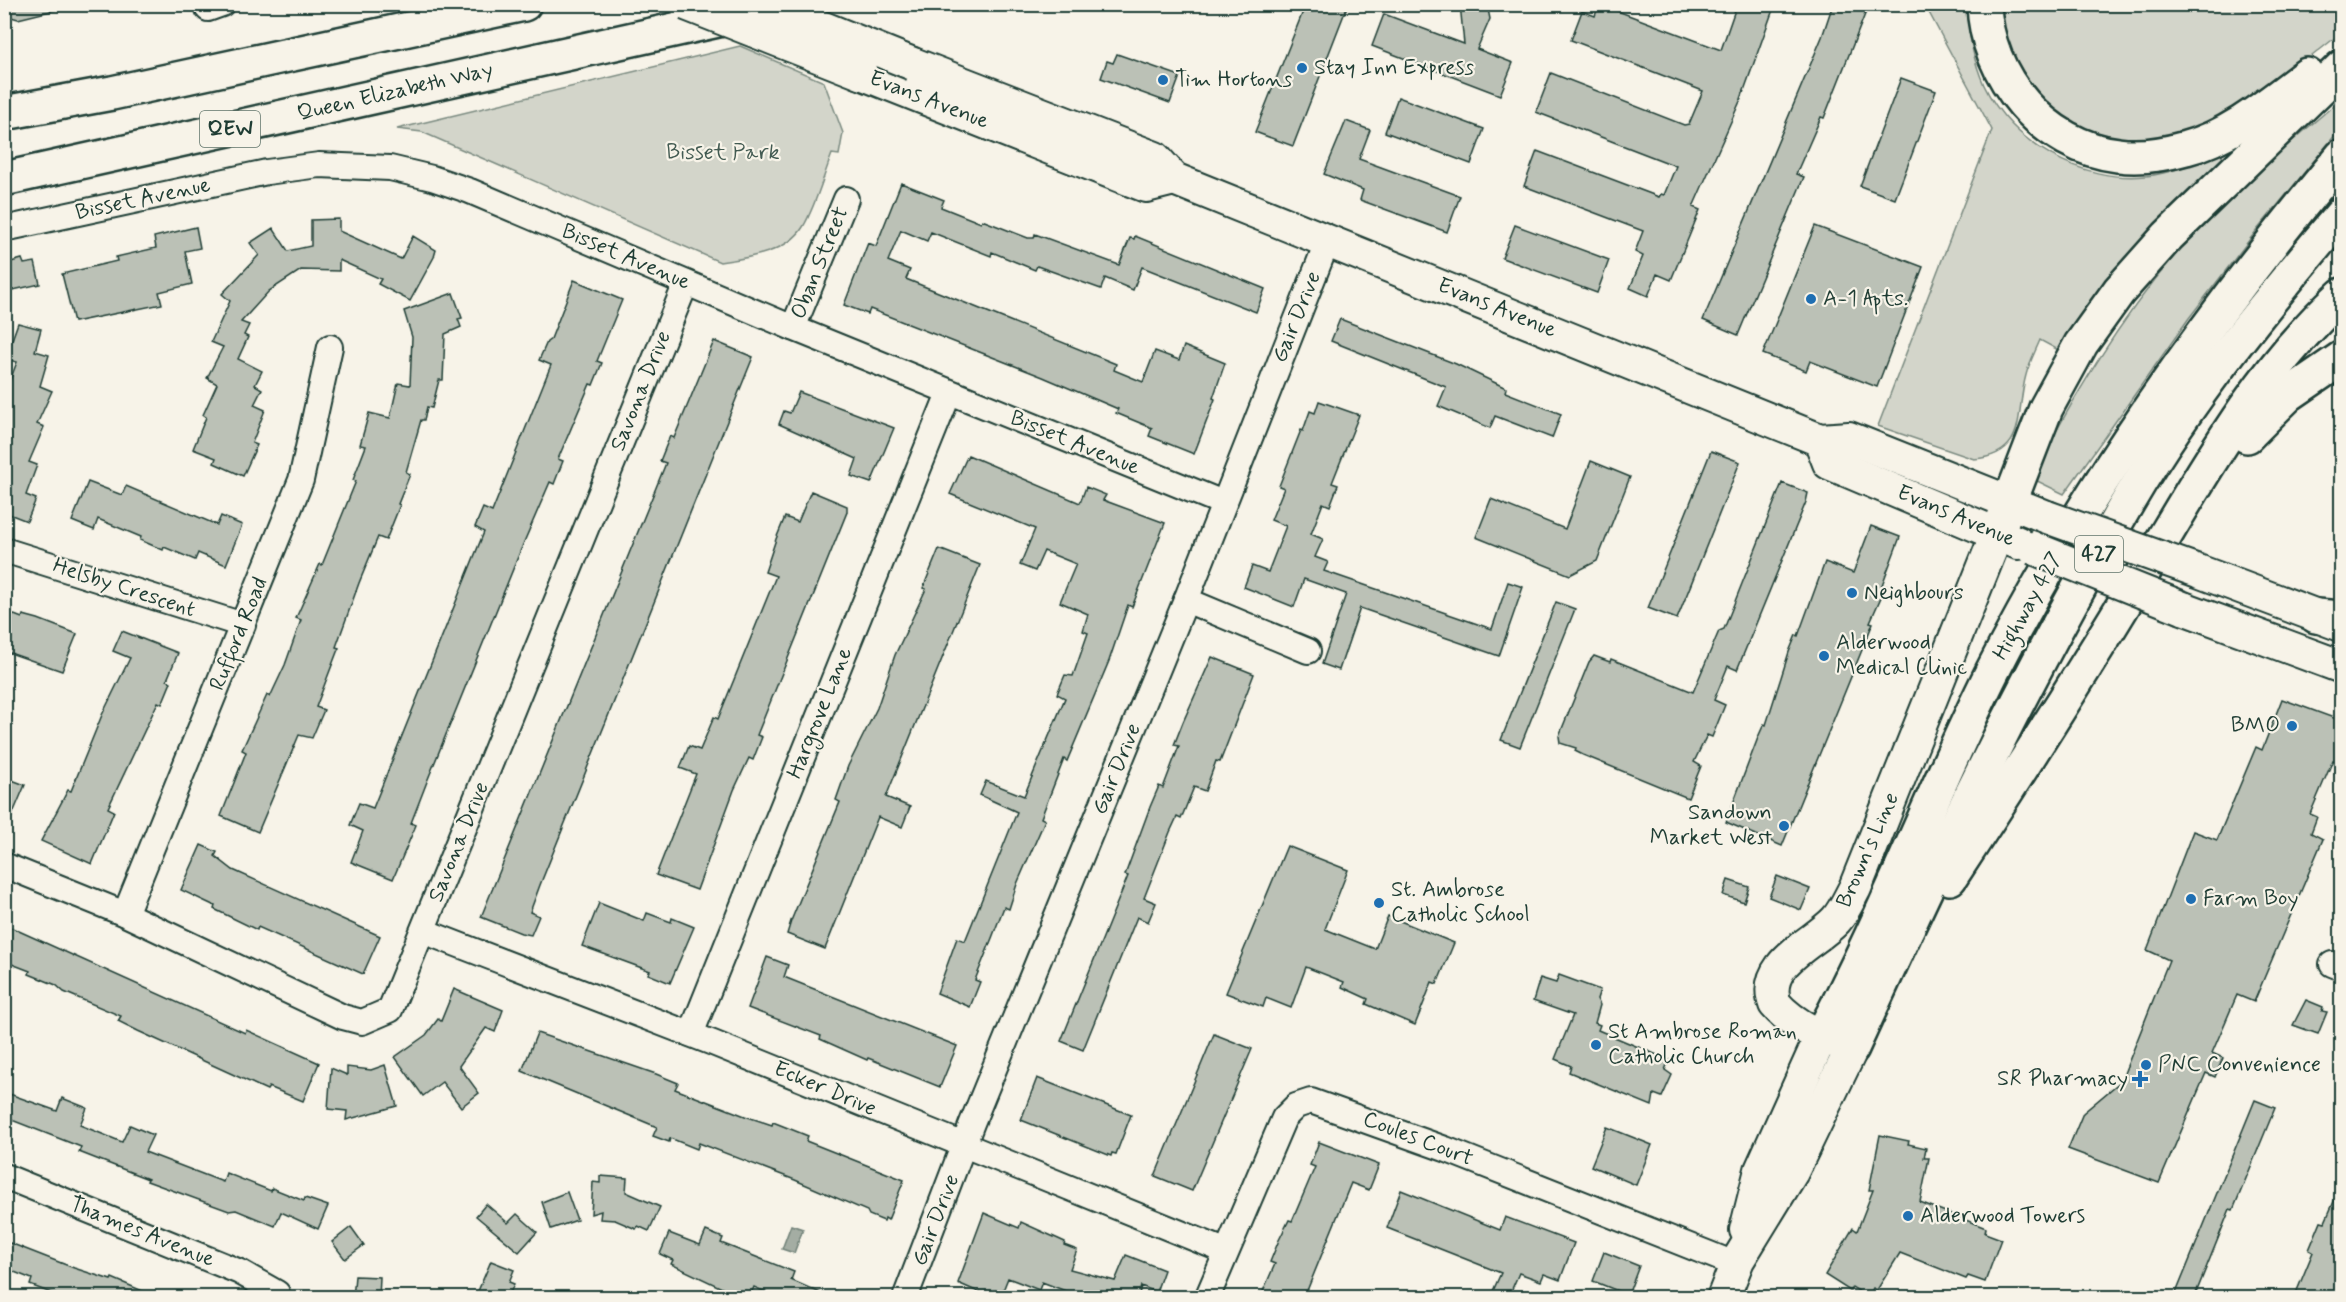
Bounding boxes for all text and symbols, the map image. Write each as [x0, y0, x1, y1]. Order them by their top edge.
place label: Stay Inn Express [1314, 54, 1474, 82]
street label: Queen Elizabeth Way [294, 56, 496, 128]
marker: Stay Inn Express [1295, 61, 1309, 75]
street label: Evans Avenue [865, 64, 993, 136]
place label: Tim Hortons [1175, 66, 1293, 94]
marker: Tim Hortons [1156, 73, 1170, 87]
road number: QEW [200, 111, 260, 147]
park label: Bisset Park [666, 139, 780, 167]
street label: Bisset Avenue [73, 171, 213, 227]
street label: Oban Street [785, 203, 855, 323]
street label: Bisset Avenue [557, 217, 695, 297]
street label: Gair Drive [1266, 267, 1328, 367]
street label: Evans Avenue [1433, 271, 1561, 345]
place label: A-1 Apts. [1823, 285, 1908, 315]
marker: A-1 Apts. [1804, 292, 1818, 306]
street label: Savona Drive [604, 327, 678, 455]
street label: Bisset Avenue [1006, 404, 1144, 482]
street label: Evans Avenue [1893, 479, 2019, 553]
road number: 427 [2075, 536, 2123, 572]
street label: Highway 427 [1987, 547, 2072, 666]
street label: Helsby Crescent [49, 552, 199, 624]
street label: Rufford Road [204, 573, 276, 696]
place label: Neighbours [1864, 579, 1964, 608]
marker: Neighbours [1845, 586, 1859, 600]
place label: Alderwood Medical Clinic [1836, 629, 1967, 682]
street label: Hargrove Lane [781, 643, 862, 784]
marker: Alderwood Medical Clinic [1817, 649, 1831, 663]
place label: BMO [2231, 712, 2280, 740]
street label: Gair Drive [1086, 719, 1148, 819]
marker: BMO [2285, 719, 2299, 733]
street label: Savona Drive [422, 778, 496, 906]
street label: Brown's Line [1830, 788, 1906, 912]
place label: Sandown Market West [1650, 799, 1772, 852]
marker: Sandown Market West [1777, 819, 1791, 833]
place label: St. Ambrose Catholic School [1391, 876, 1530, 929]
place label: Farm Boy [2203, 885, 2299, 913]
marker: Farm Boy [2184, 892, 2198, 906]
marker: St. Ambrose Catholic School [1372, 896, 1386, 910]
place label: St Ambrose Roman Catholic Church [1608, 1018, 1797, 1071]
marker: St Ambrose Roman Catholic Church [1589, 1038, 1603, 1052]
place label: PNC Convenience [2158, 1051, 2321, 1079]
street label: Ecker Drive [769, 1055, 881, 1123]
marker: PNC Convenience [2139, 1058, 2153, 1072]
place label: SR Pharmacy [1997, 1065, 2128, 1093]
marker: SR Pharmacy [2133, 1072, 2147, 1086]
street label: Coules Court [1359, 1105, 1477, 1173]
street label: Gair Drive [906, 1170, 966, 1270]
street label: Thames Avenue [65, 1190, 219, 1274]
place label: Alderwood Towers [1920, 1202, 2086, 1230]
marker: Alderwood Towers [1901, 1209, 1915, 1223]

